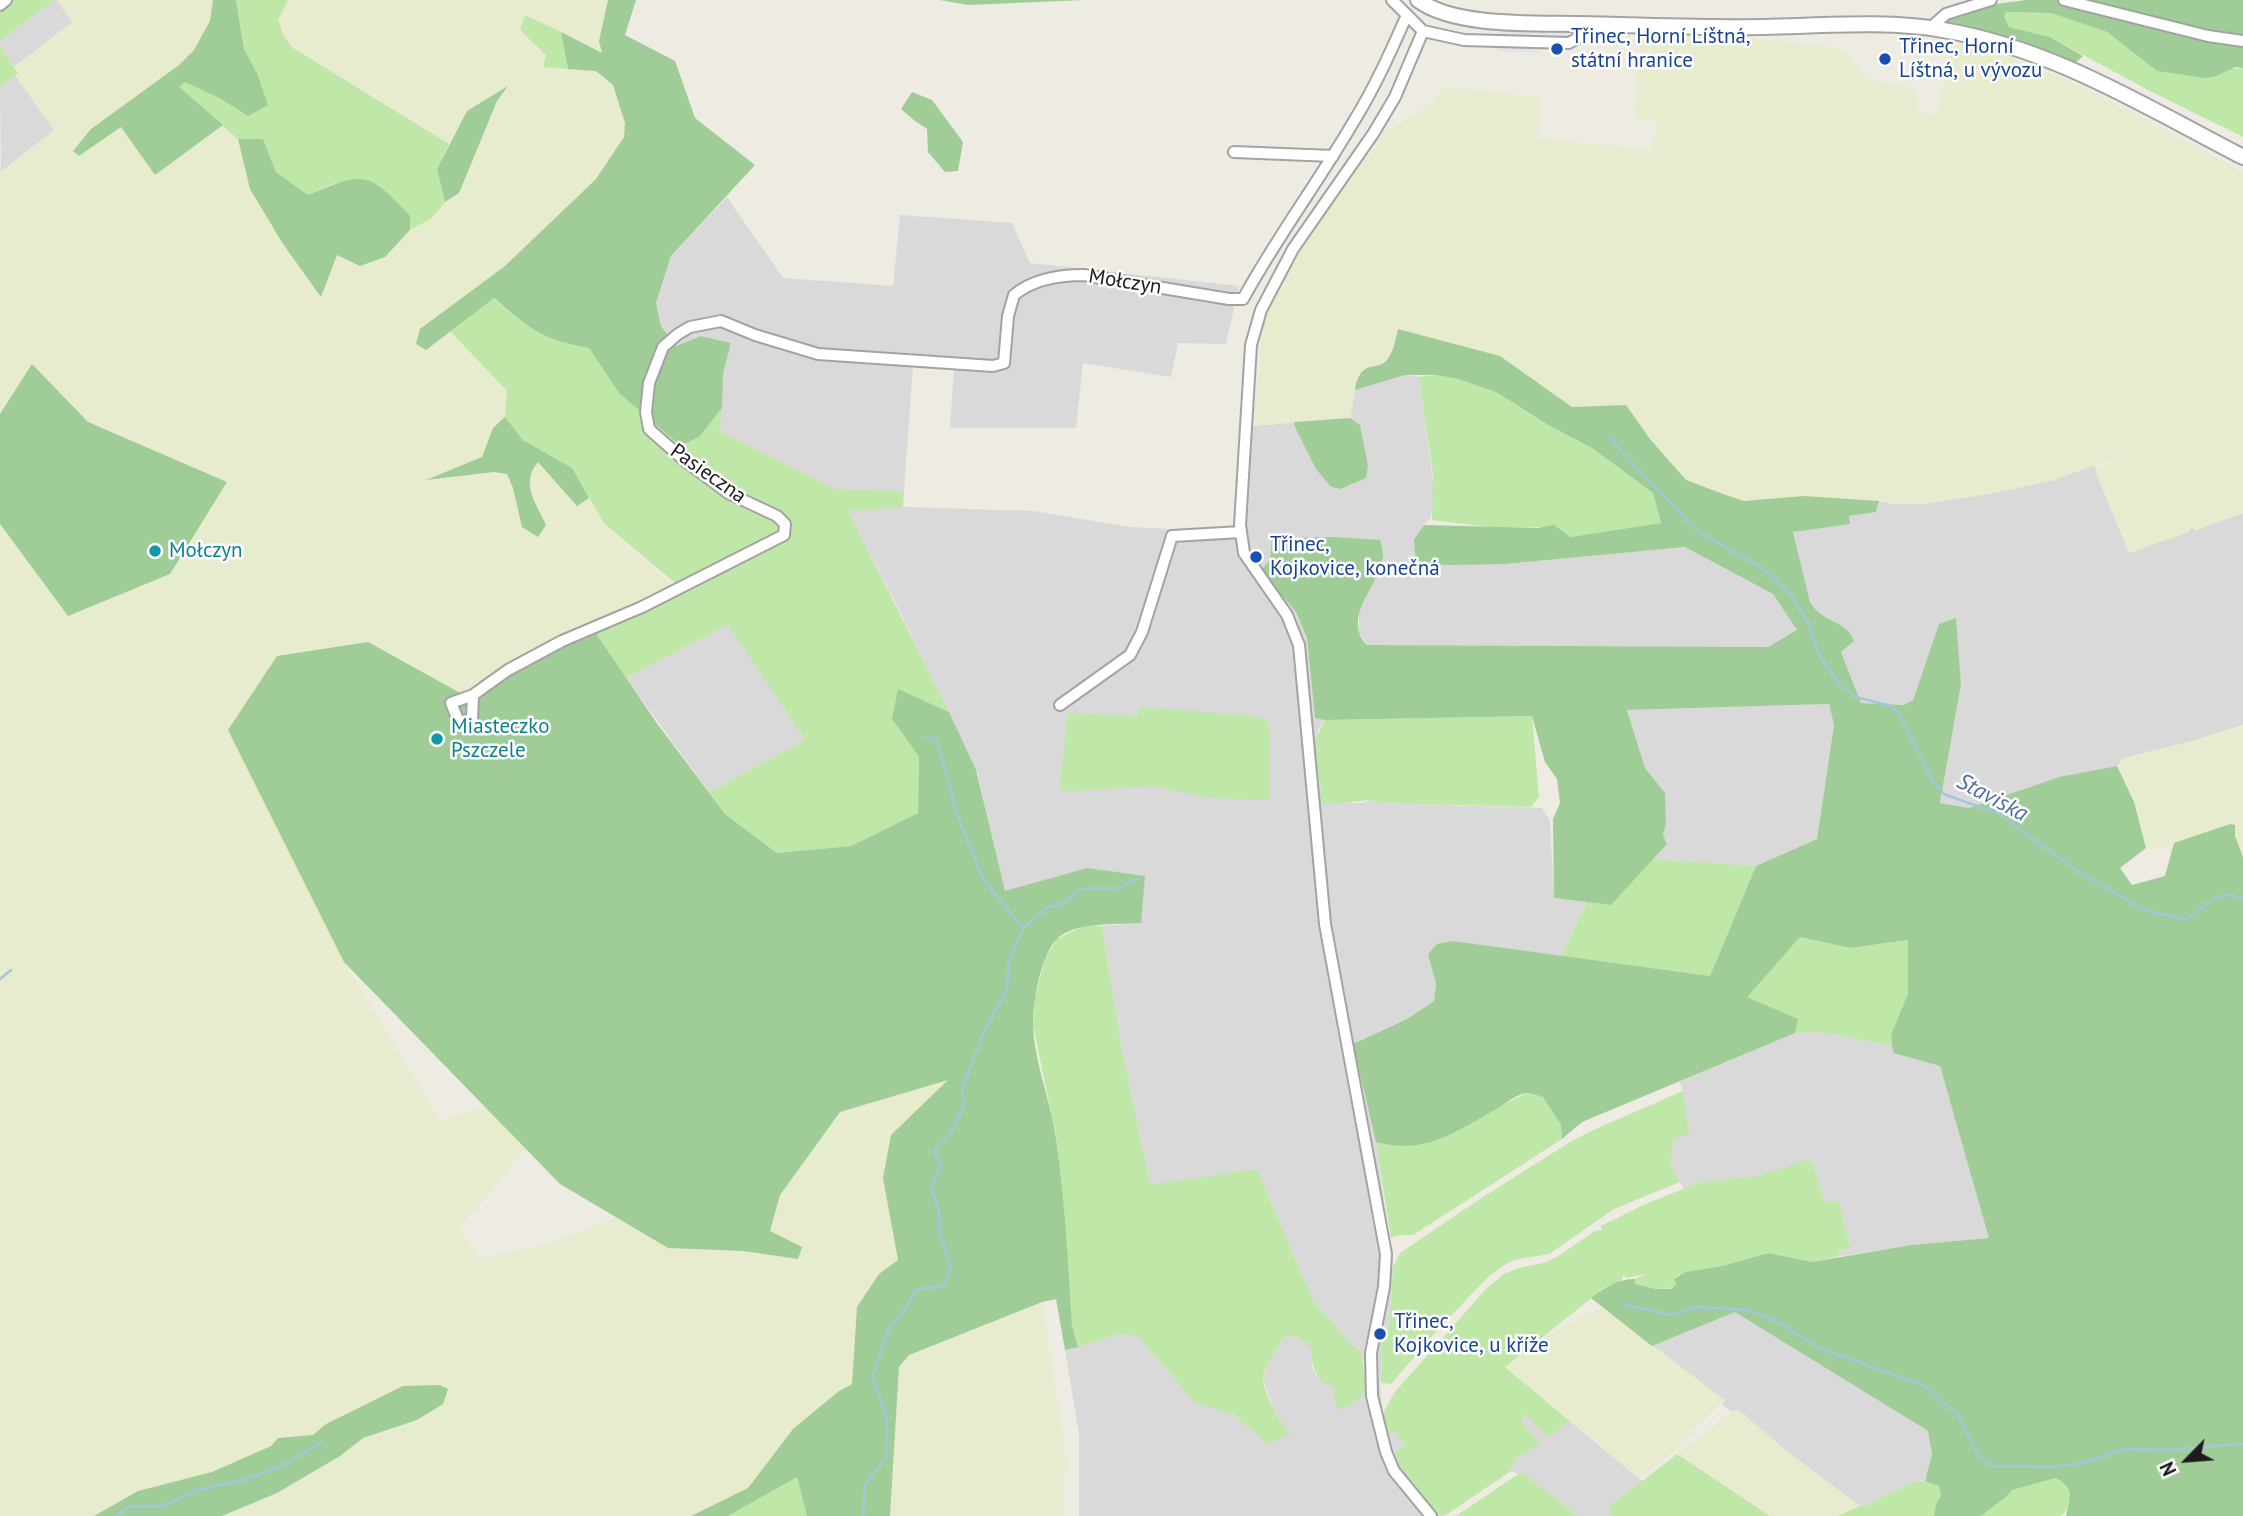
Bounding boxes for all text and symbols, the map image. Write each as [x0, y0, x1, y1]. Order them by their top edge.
place label: Třinec, Horní Líštná, státní hranice [1571, 24, 1751, 74]
place label: Třinec, Horní Líštná, u vývozu [1899, 34, 2042, 84]
marker: Třinec, Horní Líštná, státní hranice [1549, 41, 1565, 57]
marker: Třinec, Horní Líštná, u vývozu [1877, 51, 1893, 67]
street label: Mołczyn [1087, 264, 1163, 300]
street label: Pasieczna [665, 439, 751, 509]
place label: Třinec, Kojkovice, konečná [1270, 532, 1440, 582]
place label: Mołczyn [169, 538, 243, 564]
marker: Mołczyn [147, 543, 163, 559]
marker: Třinec, Kojkovice, konečná [1248, 549, 1264, 565]
place label: Miasteczko Pszczele [451, 714, 549, 764]
marker: Miasteczko Pszczele [429, 731, 445, 747]
water label: Staviska [1952, 768, 2032, 828]
place label: Třinec, Kojkovice, u kříže [1394, 1309, 1549, 1359]
marker: Třinec, Kojkovice, u kříže [1372, 1326, 1388, 1342]
north arrow [2152, 1425, 2222, 1495]
text: N [2154, 1458, 2181, 1480]

